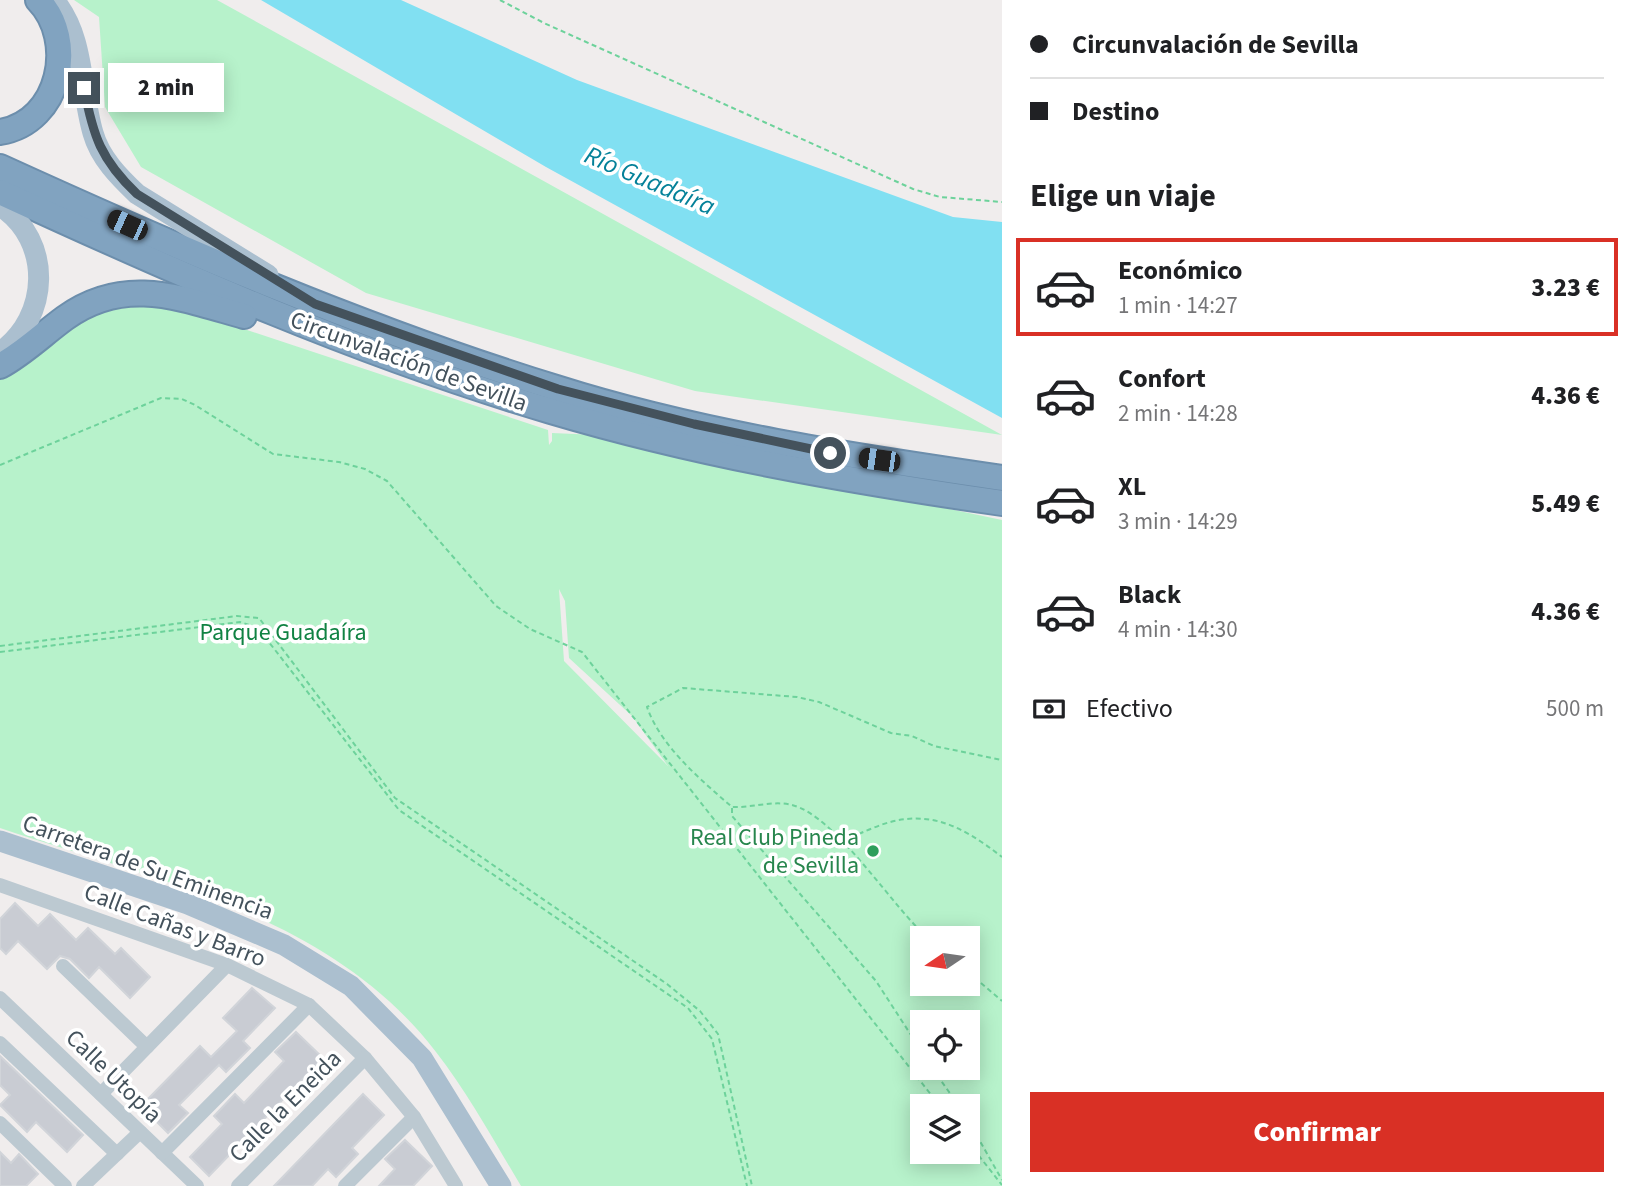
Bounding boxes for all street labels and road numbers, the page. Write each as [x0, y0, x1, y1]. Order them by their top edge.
street label: Circunvalación de Sevilla [285, 302, 532, 421]
street label: Carretera de Su Eminencia [18, 806, 278, 929]
street label: Calle Cañas y Barro [79, 875, 271, 976]
street label: Calle Utopía [57, 1021, 170, 1131]
street label: Calle la Eneida [221, 1042, 350, 1171]

